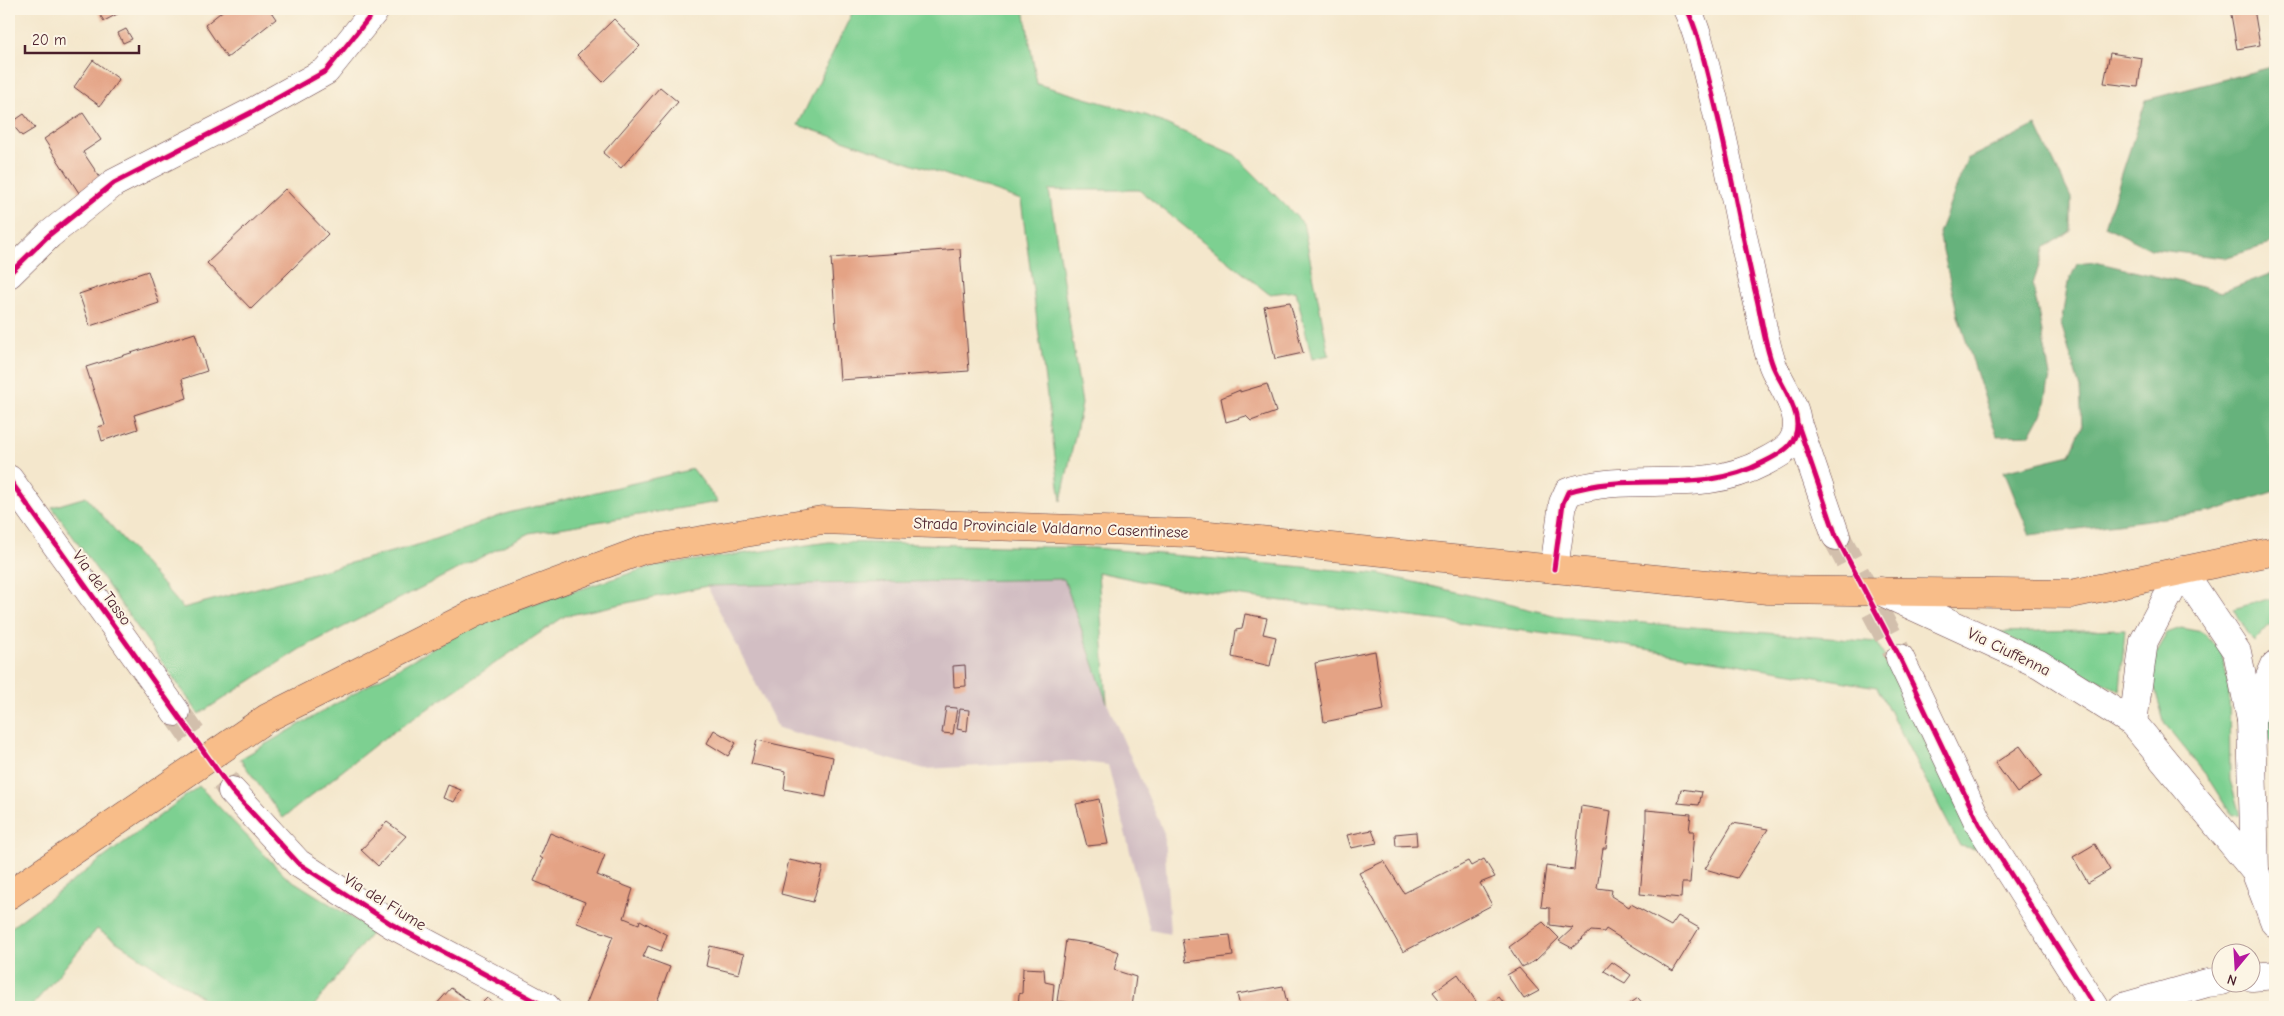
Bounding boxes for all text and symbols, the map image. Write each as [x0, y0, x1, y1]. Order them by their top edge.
scale bar [25, 22, 139, 54]
text: 20 m [32, 31, 66, 49]
street label: Strada Provinciale Valdarno Casentinese [913, 514, 1189, 542]
street label: Via del Tasso [69, 547, 135, 629]
street label: Via Ciuffenna [1965, 624, 2053, 680]
street label: Via del Fiume [341, 870, 429, 934]
north arrow [2212, 944, 2262, 994]
text: N [2225, 970, 2239, 989]

